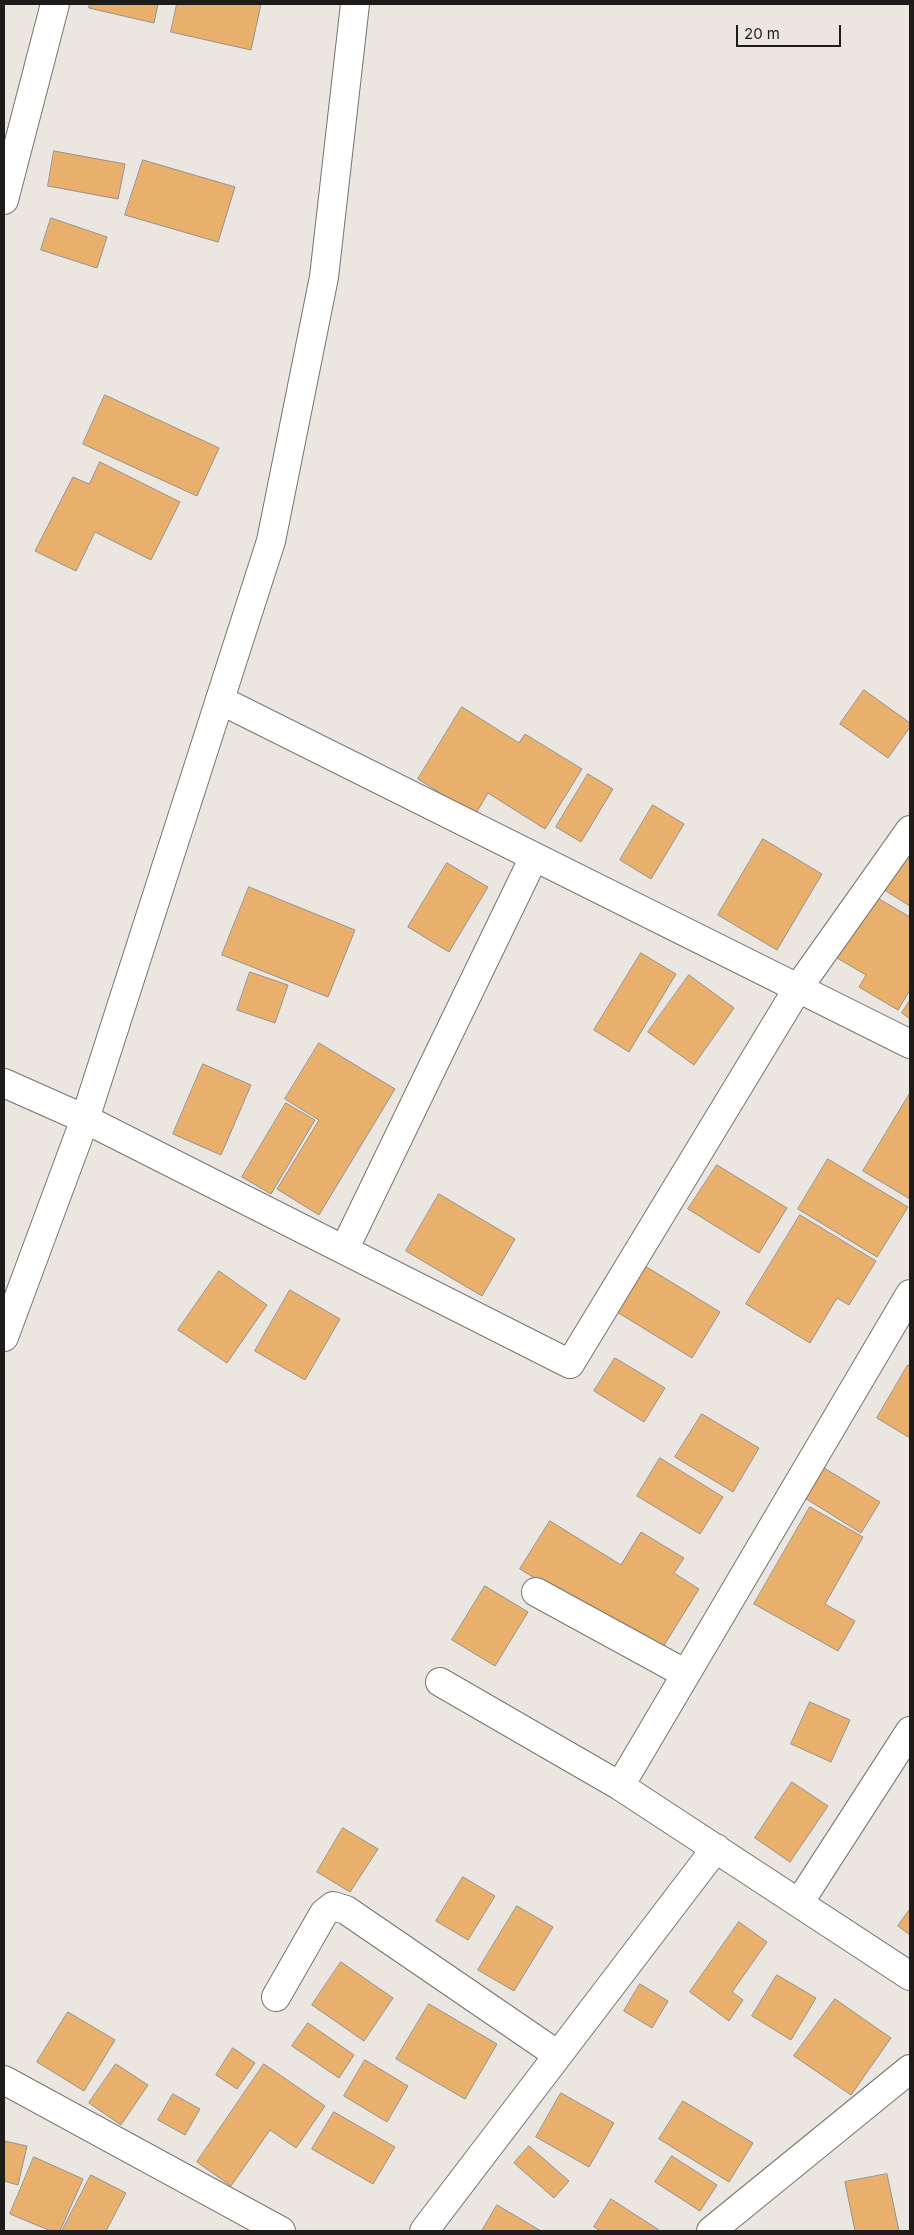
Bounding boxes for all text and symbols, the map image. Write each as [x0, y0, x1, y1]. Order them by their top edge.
scale bar [739, 15, 844, 47]
text: 20 m [744, 24, 780, 43]

